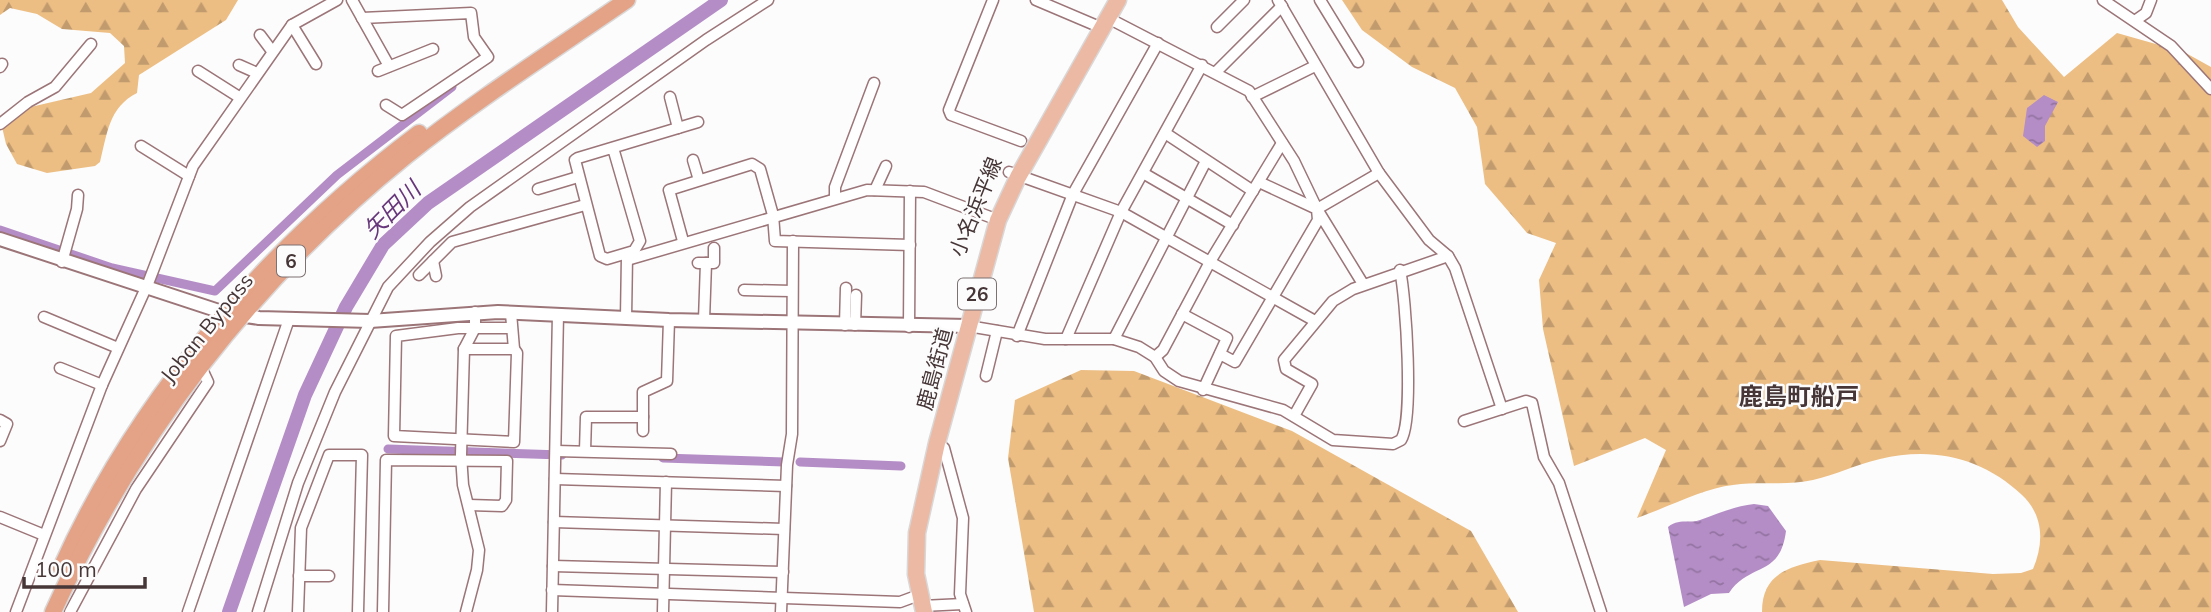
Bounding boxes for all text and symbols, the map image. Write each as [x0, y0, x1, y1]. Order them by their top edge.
street label: 小名浜平線 [943, 153, 1007, 260]
water label: 矢田川 [357, 173, 428, 244]
road number: 6 [277, 246, 305, 276]
street label: Joban Bypass [154, 267, 258, 387]
road number: 26 [958, 278, 996, 310]
street label: 鹿島街道 [911, 325, 957, 413]
district label: 鹿島町船戸 [1739, 381, 1859, 411]
scale bar [24, 546, 145, 590]
text: 100 m [35, 556, 97, 582]

